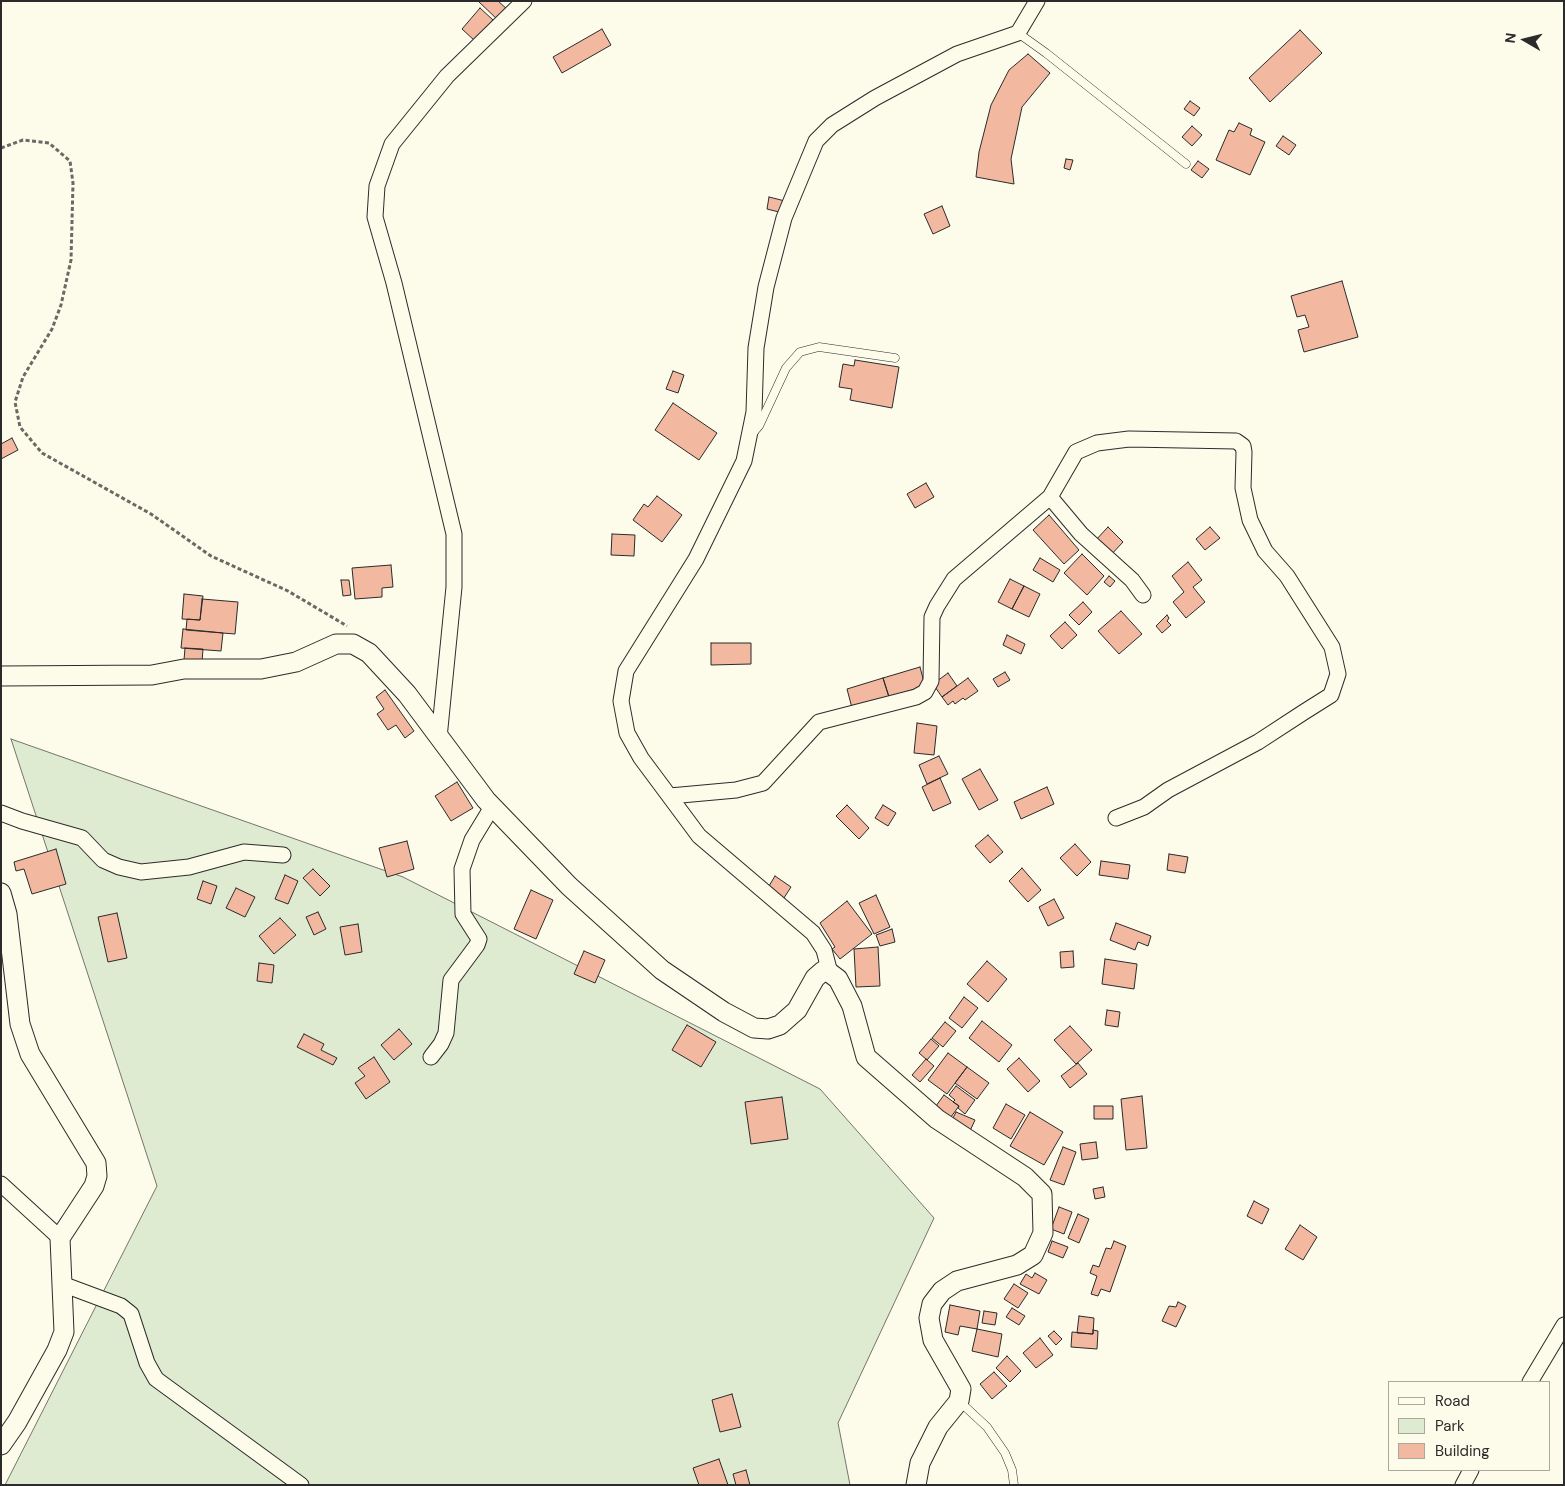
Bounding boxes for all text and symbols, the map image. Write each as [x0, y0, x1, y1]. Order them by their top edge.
north arrow [1500, 15, 1550, 65]
text: N [1501, 32, 1520, 44]
legend [1388, 1381, 1550, 1471]
text: Road [1435, 1391, 1470, 1411]
text: Park [1435, 1416, 1465, 1436]
text: Building [1435, 1441, 1490, 1461]

